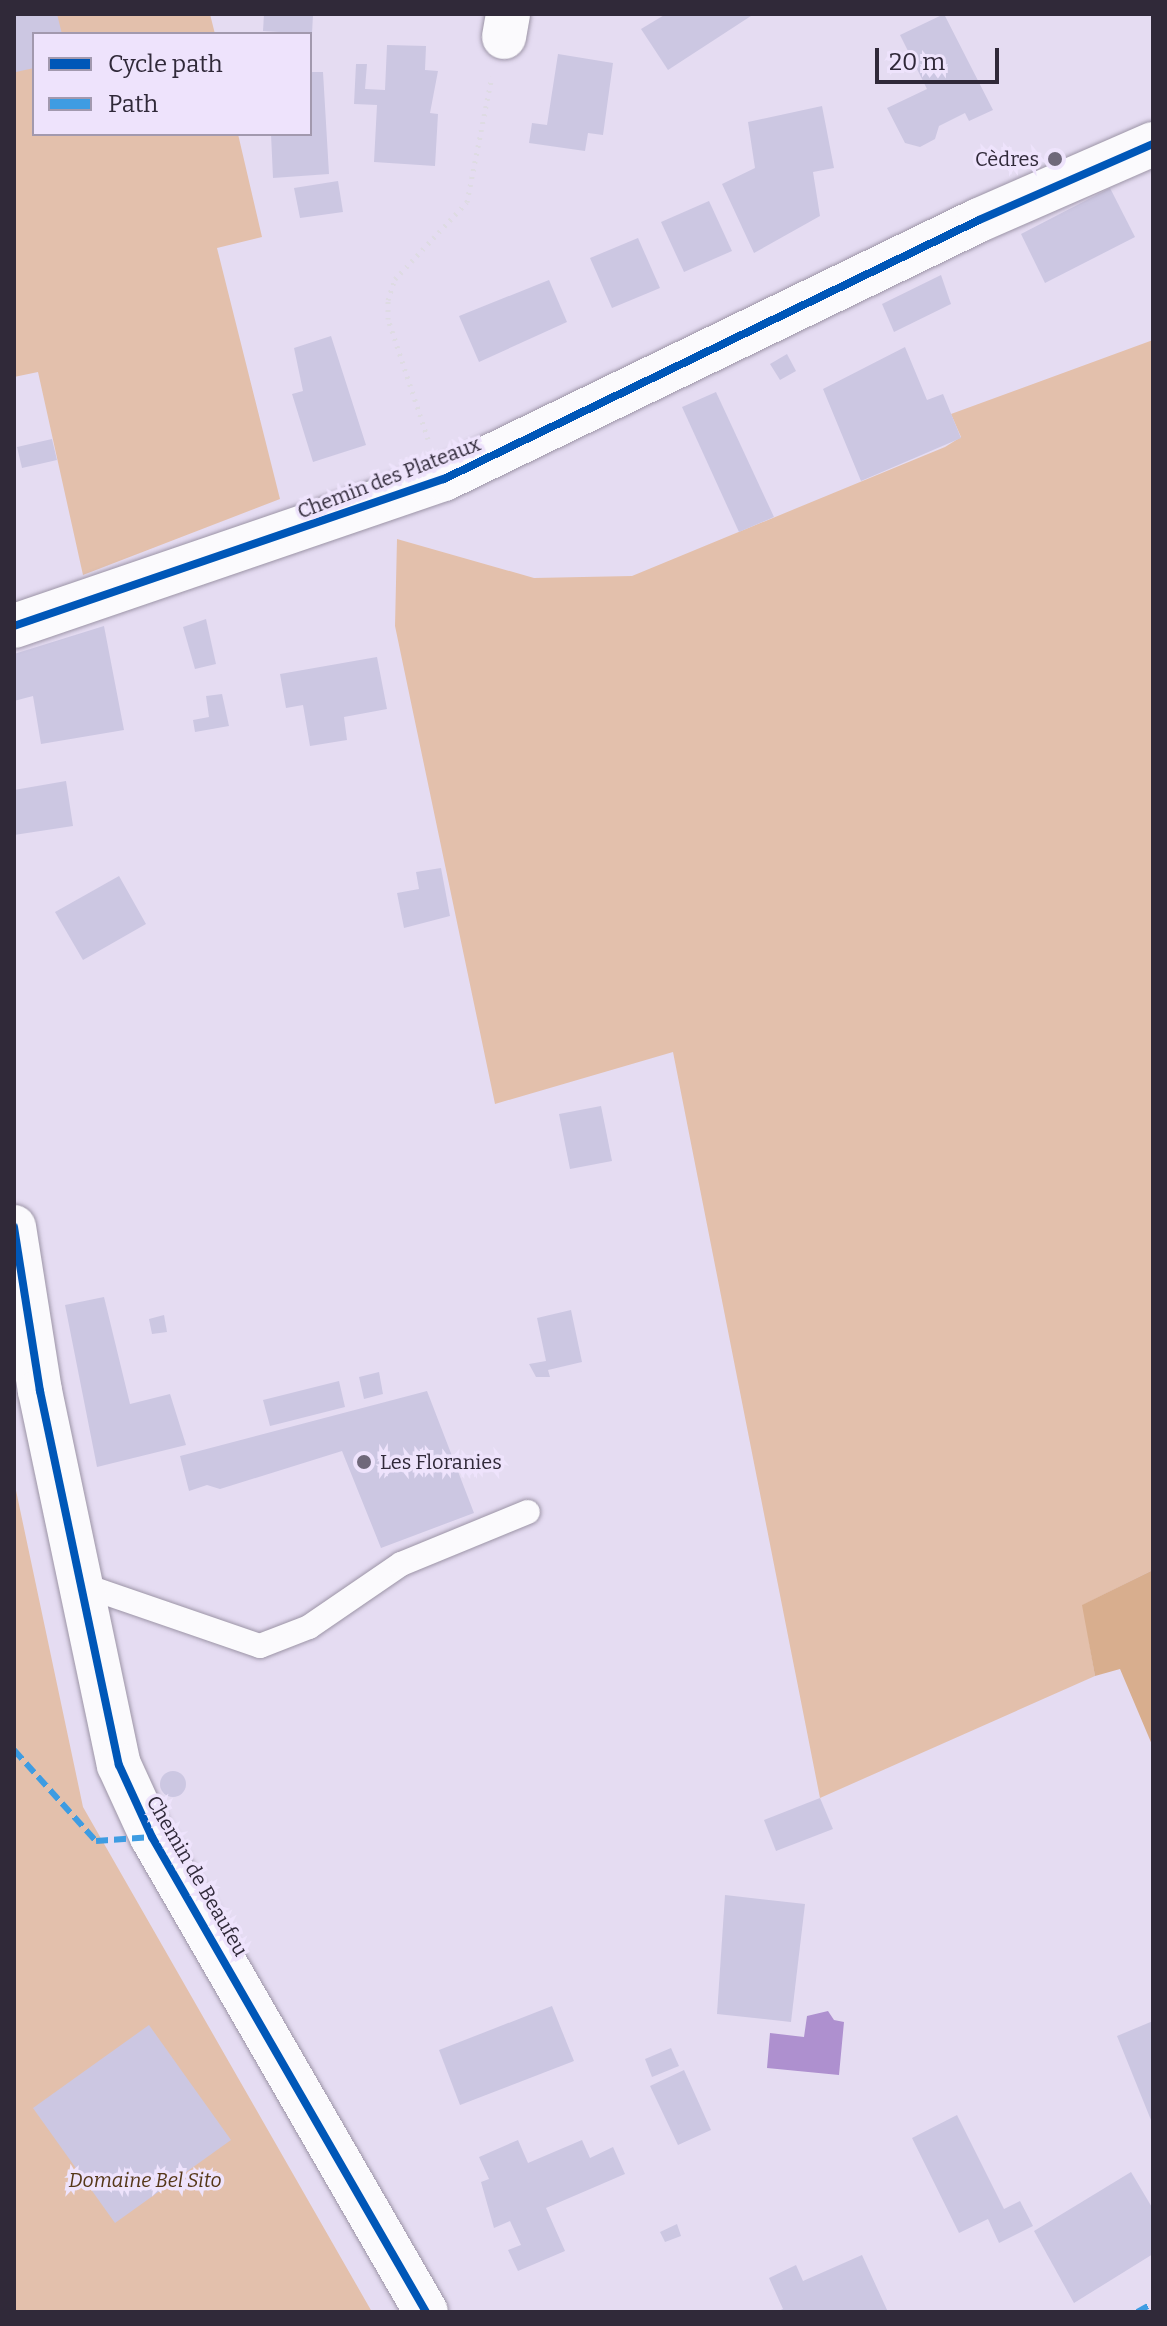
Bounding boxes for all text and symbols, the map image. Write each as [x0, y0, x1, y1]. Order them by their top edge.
legend [32, 32, 312, 136]
scale bar [879, 32, 1003, 82]
text: 20 m [889, 48, 945, 76]
text: Cycle path [108, 50, 223, 78]
text: Path [108, 90, 158, 118]
place label: Cèdres [975, 147, 1039, 171]
marker: Cèdres [1046, 150, 1064, 168]
street label: Chemin des Plateaux [294, 432, 484, 524]
place label: Les Floranies [380, 1450, 502, 1474]
marker: Les Floranies [355, 1453, 373, 1471]
street label: Chemin de Beaufeu [141, 1792, 253, 1960]
park label: Domaine Bel Sito [68, 2168, 222, 2192]

